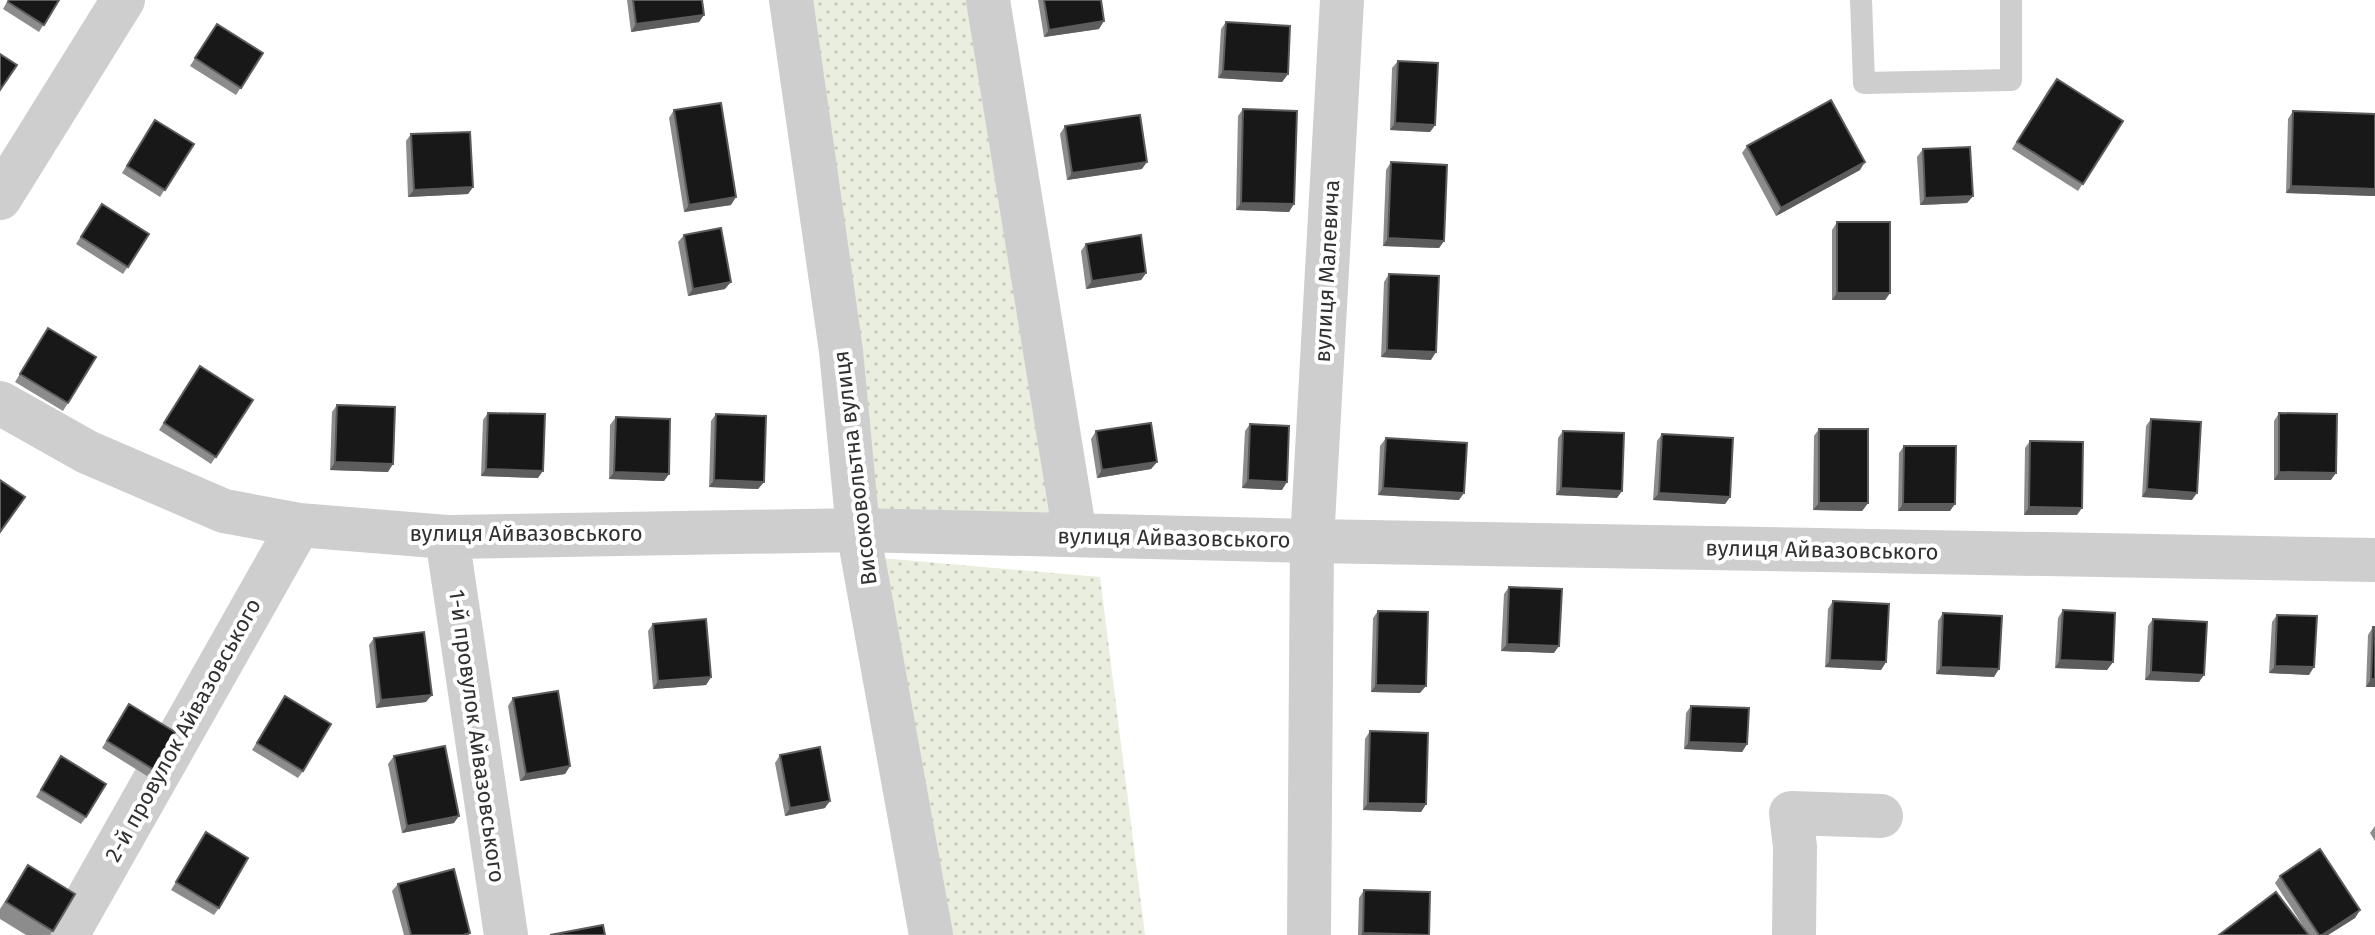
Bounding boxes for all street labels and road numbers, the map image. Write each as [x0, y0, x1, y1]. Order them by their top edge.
street label: вулиця Малевича [1309, 179, 1345, 363]
street label: Високовольтна вулиця [827, 349, 883, 587]
street label: вулиця Айвазовського [409, 520, 643, 547]
street label: вулиця Айвазовського [1057, 522, 1291, 554]
street label: вулиця Айвазовського [1705, 534, 1939, 566]
street label: 1-й провулок Айвазовського [443, 588, 511, 884]
street label: 2-й провулок Айвазовського [99, 594, 267, 866]

